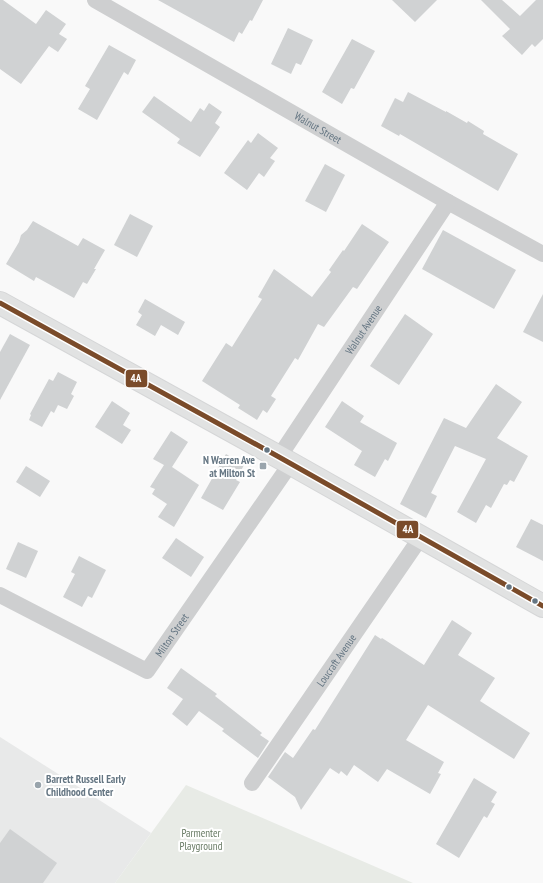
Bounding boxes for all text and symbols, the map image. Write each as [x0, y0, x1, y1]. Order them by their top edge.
street label: Walnut Street [292, 109, 344, 147]
street label: Walnut Avenue [342, 302, 385, 357]
line badge: 4A [125, 369, 148, 388]
text: 4A [131, 371, 142, 385]
unlabelled marker [262, 445, 272, 455]
place label: N Warren Ave at Milton St [203, 453, 256, 480]
marker: N Warren Ave at Milton St [258, 461, 268, 471]
line badge: 4A [396, 520, 419, 539]
text: 4A [403, 522, 414, 536]
unlabelled marker [504, 582, 514, 592]
unlabelled marker [530, 596, 540, 606]
street label: Milton Street [152, 611, 192, 660]
street label: Loucraft Avenue [313, 631, 360, 689]
place label: Barrett Russell Early Childhood Center [46, 772, 126, 799]
marker: Barrett Russell Early Childhood Center [33, 780, 43, 790]
park label: Parmenter Playground [180, 826, 223, 853]

